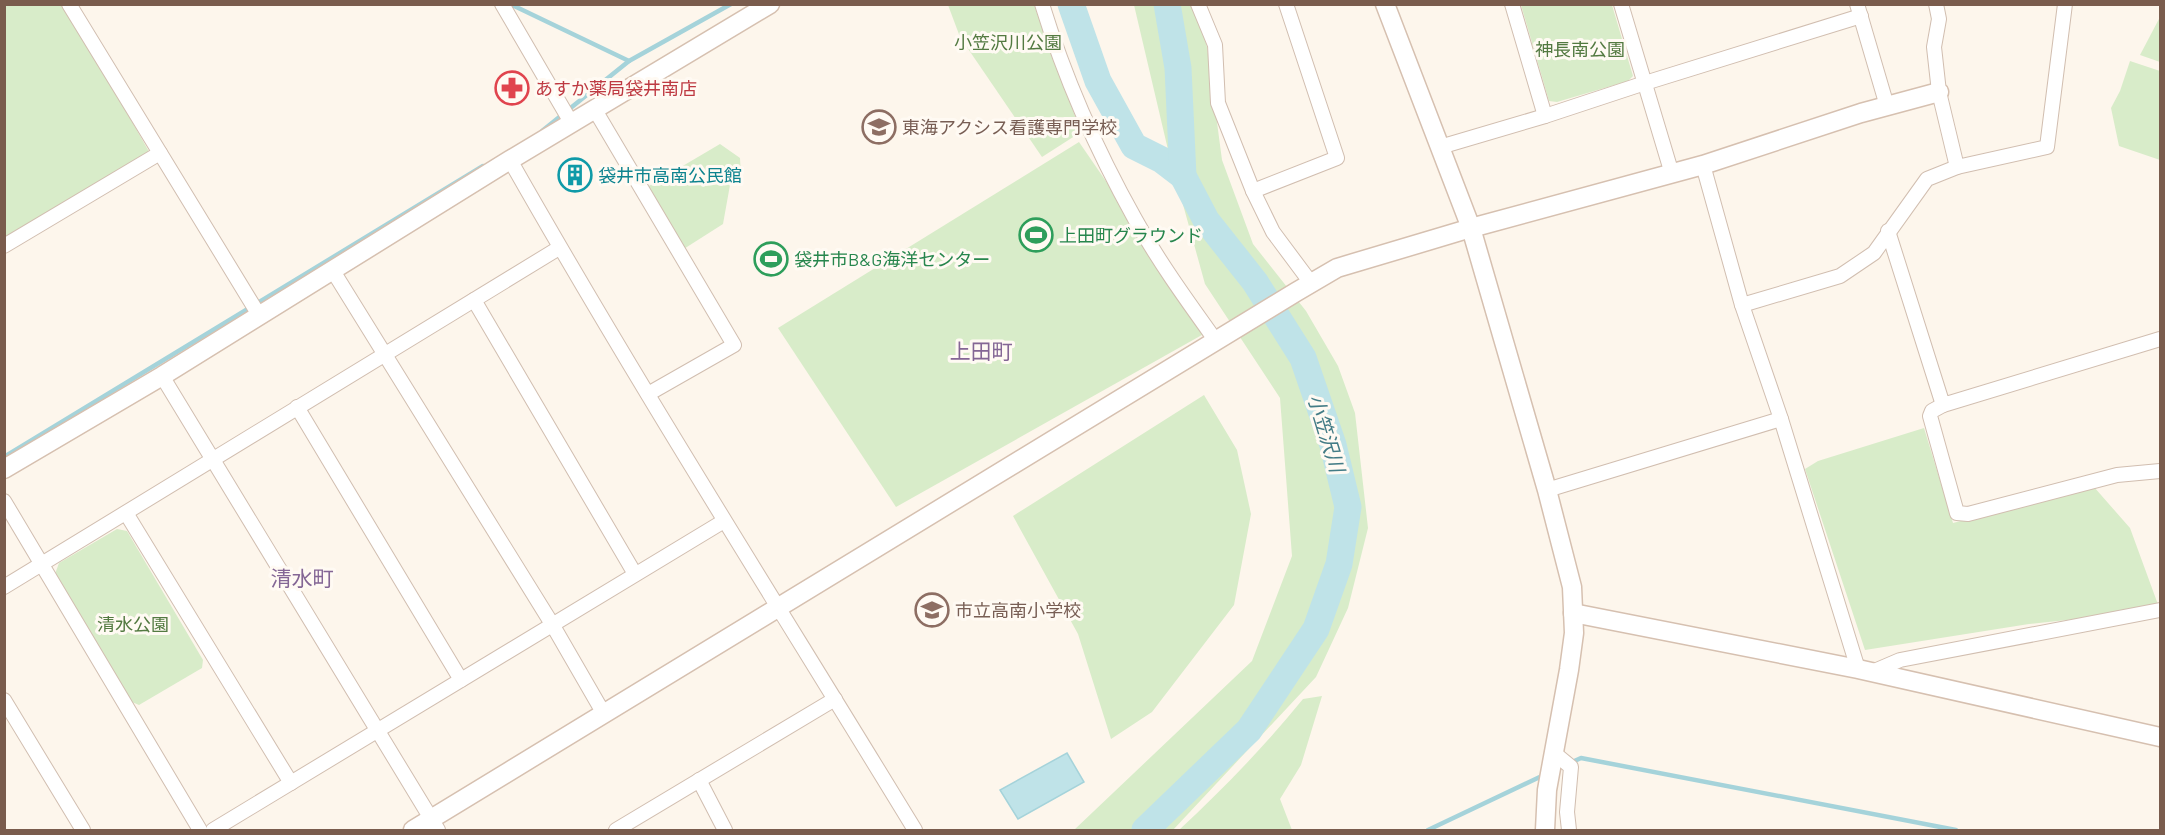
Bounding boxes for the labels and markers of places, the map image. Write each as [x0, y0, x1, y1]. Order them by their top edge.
pharmacy icon: あすか薬局袋井南店 [494, 70, 530, 106]
place label: あすか薬局袋井南店 [535, 77, 697, 99]
school or university icon: 東海アクシス看護専門学校 [861, 109, 897, 145]
place label: 東海アクシス看護専門学校 [902, 116, 1117, 138]
building icon: 袋井市高南公民館 [557, 157, 593, 193]
place label: 袋井市高南公民館 [598, 164, 742, 186]
sports icon: 上田町グラウンド [1018, 217, 1054, 253]
place label: 上田町グラウンド [1059, 224, 1203, 246]
sports icon: 袋井市B&G海洋センター [753, 241, 789, 277]
place label: 袋井市B&G海洋センター [794, 248, 990, 270]
school or university icon: 市立高南小学校 [914, 592, 950, 628]
place label: 市立高南小学校 [955, 599, 1081, 621]

